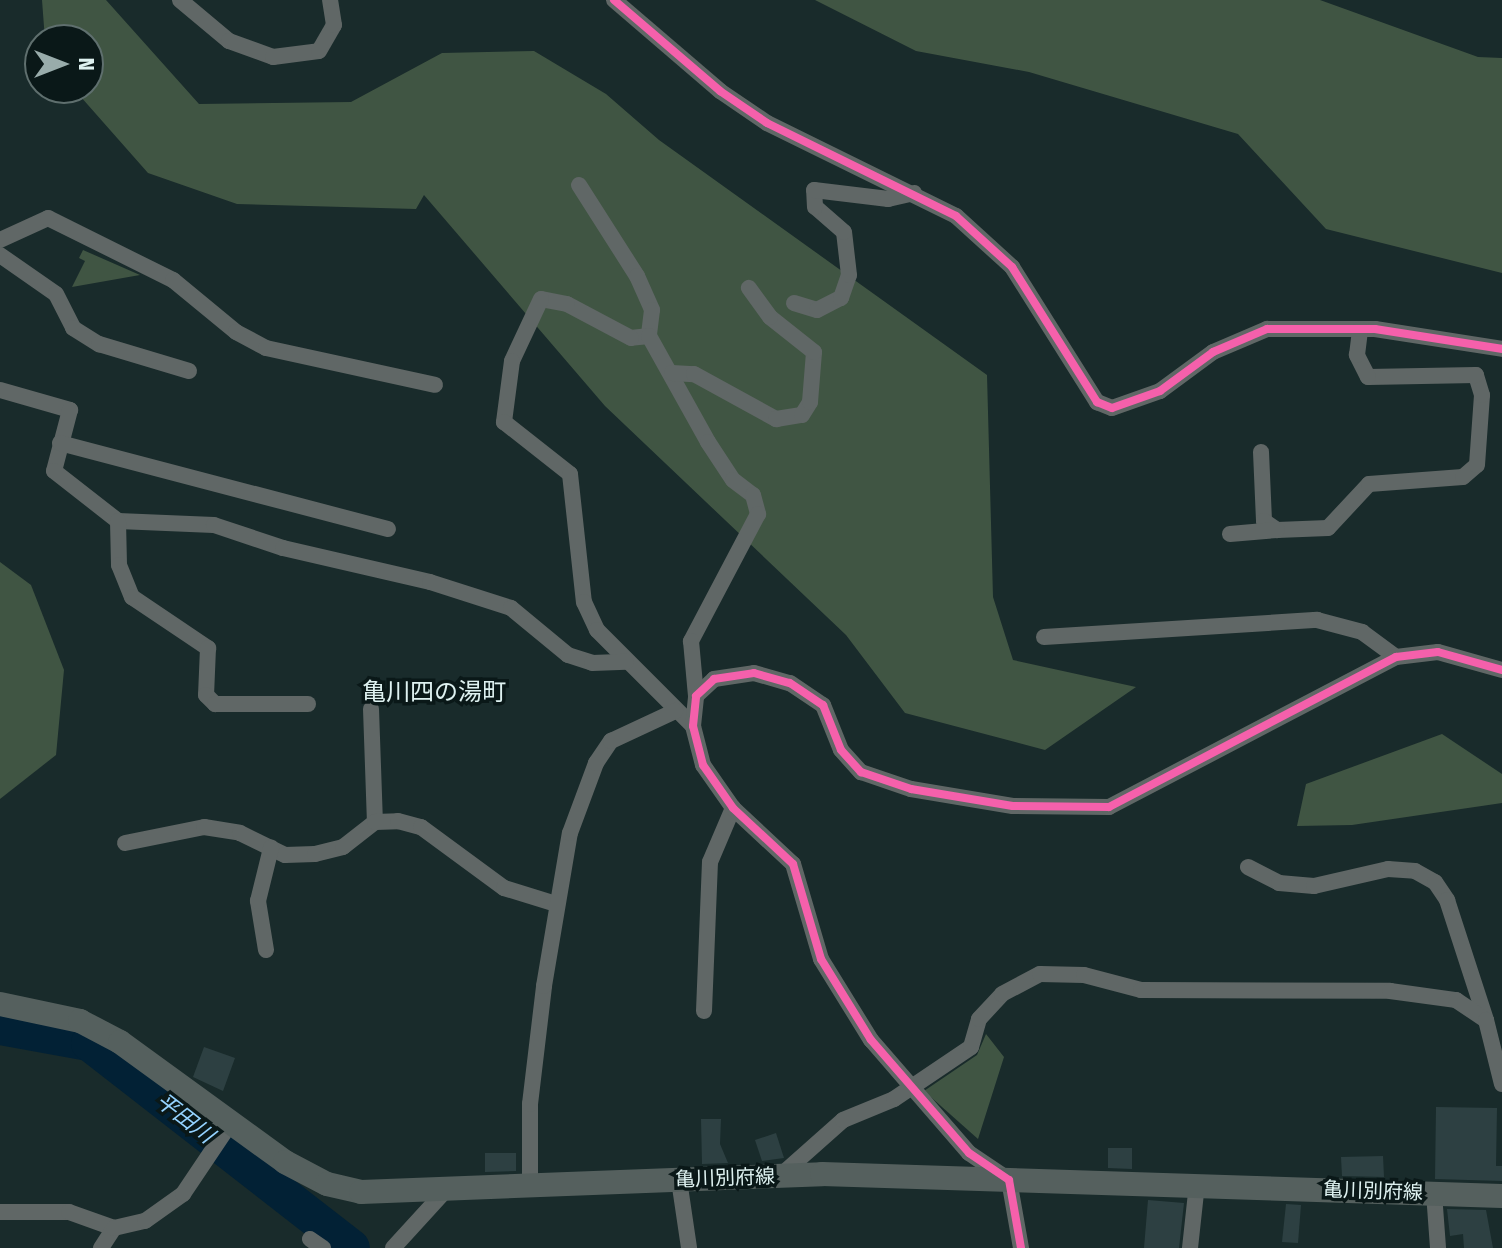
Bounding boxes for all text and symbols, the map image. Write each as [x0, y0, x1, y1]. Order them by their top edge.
north arrow [24, 24, 104, 104]
text: N [73, 57, 100, 71]
district label: 亀川四の湯町 [362, 679, 506, 707]
water label: 平田川 [151, 1087, 219, 1149]
street label: 亀川別府線 [675, 1164, 775, 1192]
street label: 亀川別府線 [1323, 1177, 1423, 1205]

